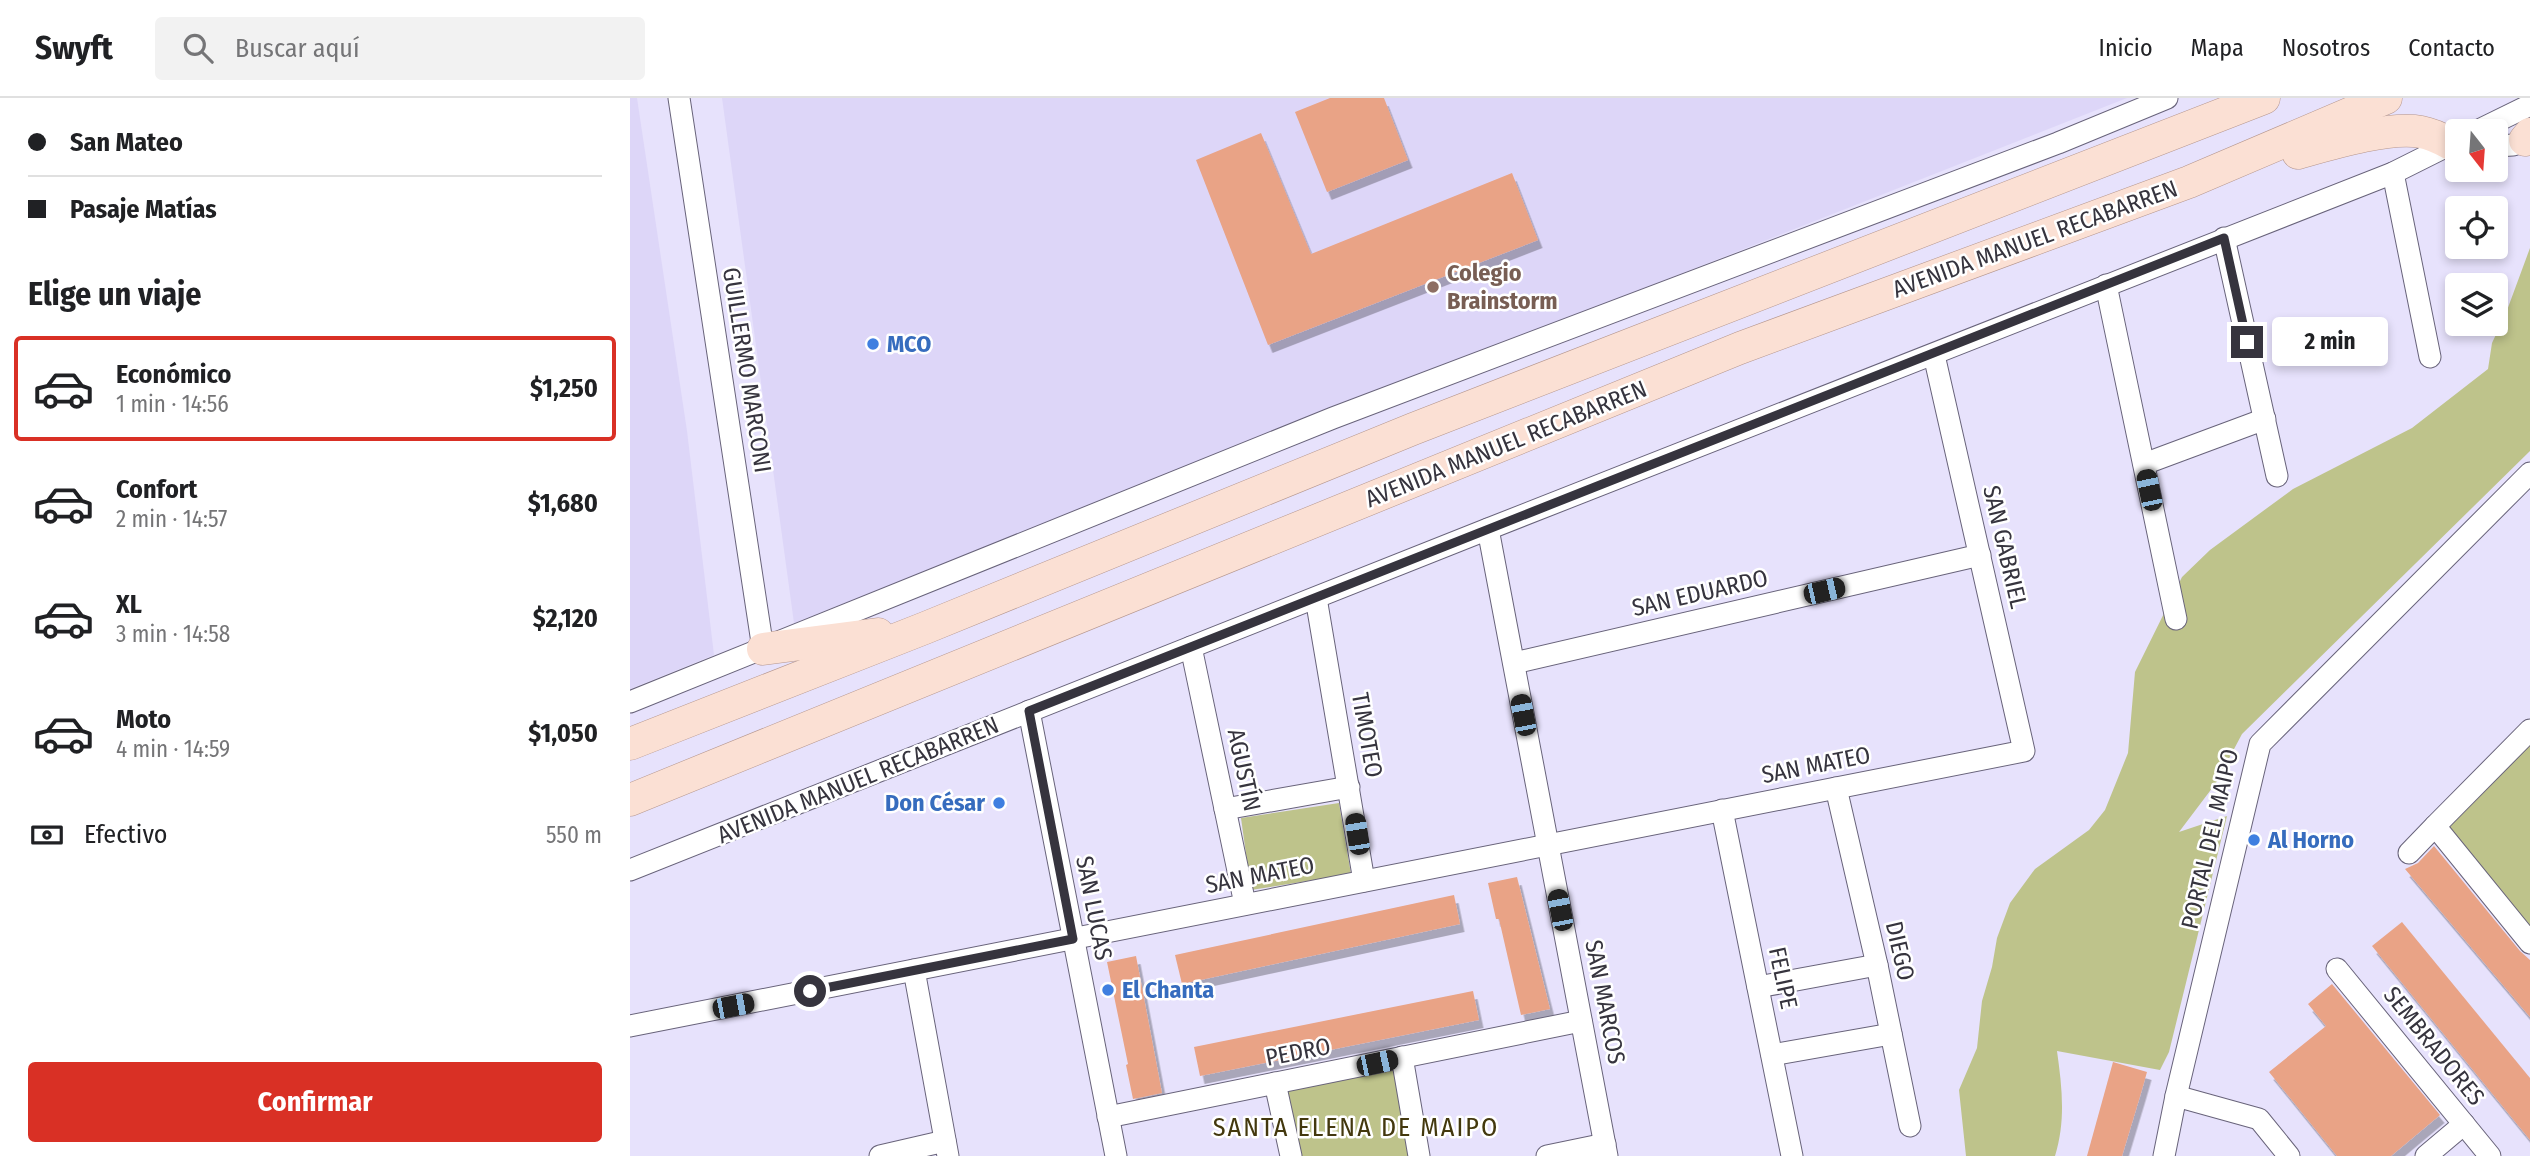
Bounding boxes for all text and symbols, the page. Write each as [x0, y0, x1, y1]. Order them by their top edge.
search box [155, 17, 645, 80]
text: Swyft [35, 28, 113, 68]
icon: search [179, 29, 217, 67]
text: Buscar aquí [235, 33, 360, 64]
text: Inicio [2099, 34, 2153, 62]
text: Mapa [2191, 34, 2244, 62]
text: Nosotros [2282, 34, 2370, 62]
text: Contacto [2408, 34, 2495, 62]
north arrow [2445, 119, 2508, 182]
map controls [2445, 119, 2508, 336]
text: San Mateo [70, 127, 183, 158]
street label: AVENIDA MANUEL RECABARREN [1889, 174, 2181, 304]
text: Pasaje Matías [70, 194, 217, 225]
button: locate [2445, 196, 2508, 259]
place label: Colegio Brainstorm [1447, 259, 1558, 315]
street label: GUILLERMO MARCONI [717, 265, 777, 475]
button: layers [2445, 273, 2508, 336]
text: Elige un viaje [28, 275, 201, 313]
marker: Colegio Brainstorm [1425, 279, 1441, 295]
callout: 2 min [2272, 317, 2387, 366]
route end [2231, 326, 2263, 358]
text: 2 min [2305, 327, 2356, 355]
place label: MCO [887, 330, 931, 358]
marker: MCO [865, 336, 881, 352]
icon: car [32, 357, 95, 420]
text: Económico [116, 359, 231, 390]
text: $1,250 [530, 373, 598, 404]
street label: AVENIDA MANUEL RECABARREN [1361, 375, 1651, 513]
text: 1 min · 14:56 [116, 390, 229, 418]
car [2135, 467, 2164, 513]
icon: car [32, 472, 95, 535]
text: Confort [116, 474, 197, 505]
street label: SAN GABRIEL [1977, 483, 2033, 612]
text: $1,680 [528, 488, 598, 519]
text: 2 min · 14:57 [116, 505, 227, 533]
street label: SAN EDUARDO [1629, 564, 1771, 622]
car [1802, 576, 1847, 606]
icon: car [32, 587, 95, 650]
text: XL [116, 589, 142, 620]
text: $2,120 [533, 603, 598, 634]
text: 3 min · 14:58 [116, 620, 230, 648]
street label: TIMOTEO [1346, 690, 1388, 780]
car [1509, 692, 1538, 738]
icon: car [32, 702, 95, 765]
text: Moto [116, 704, 171, 735]
street label: AVENIDA MANUEL RECABARREN [713, 711, 1003, 849]
text: $1,050 [528, 718, 598, 749]
street label: AGUSTÍN [1222, 726, 1267, 814]
text: 4 min · 14:59 [116, 735, 230, 763]
street label: SAN MATEO [1759, 741, 1873, 789]
street label: PORTAL DEL MAIPO [2176, 746, 2244, 932]
place label: Don César [885, 789, 985, 817]
marker: Don César [991, 795, 1007, 811]
car [1344, 812, 1371, 856]
icon: cash [28, 816, 66, 854]
text: Efectivo [84, 819, 168, 850]
text: 550 m [546, 821, 602, 849]
place label: Al Horno [2267, 826, 2354, 854]
marker: Al Horno [2246, 832, 2262, 848]
street label: SAN MATEO [1203, 851, 1317, 899]
street label: SAN LUCAS [1070, 854, 1118, 962]
car [1546, 887, 1575, 933]
street label: DIEGO [1880, 919, 1920, 983]
street label: SAN MARCOS [1579, 938, 1631, 1066]
street label: FELIPE [1763, 945, 1803, 1011]
route start [794, 975, 826, 1007]
place label: El Chanta [1122, 976, 1214, 1004]
street label: SEMBRADORES [2378, 981, 2490, 1111]
marker: El Chanta [1100, 982, 1116, 998]
car [711, 992, 756, 1020]
street label: PEDRO [1263, 1032, 1333, 1072]
car [1355, 1048, 1400, 1078]
button: Confirmar [28, 1062, 602, 1142]
district label: SANTA ELENA DE MAIPO [1213, 1112, 1499, 1143]

